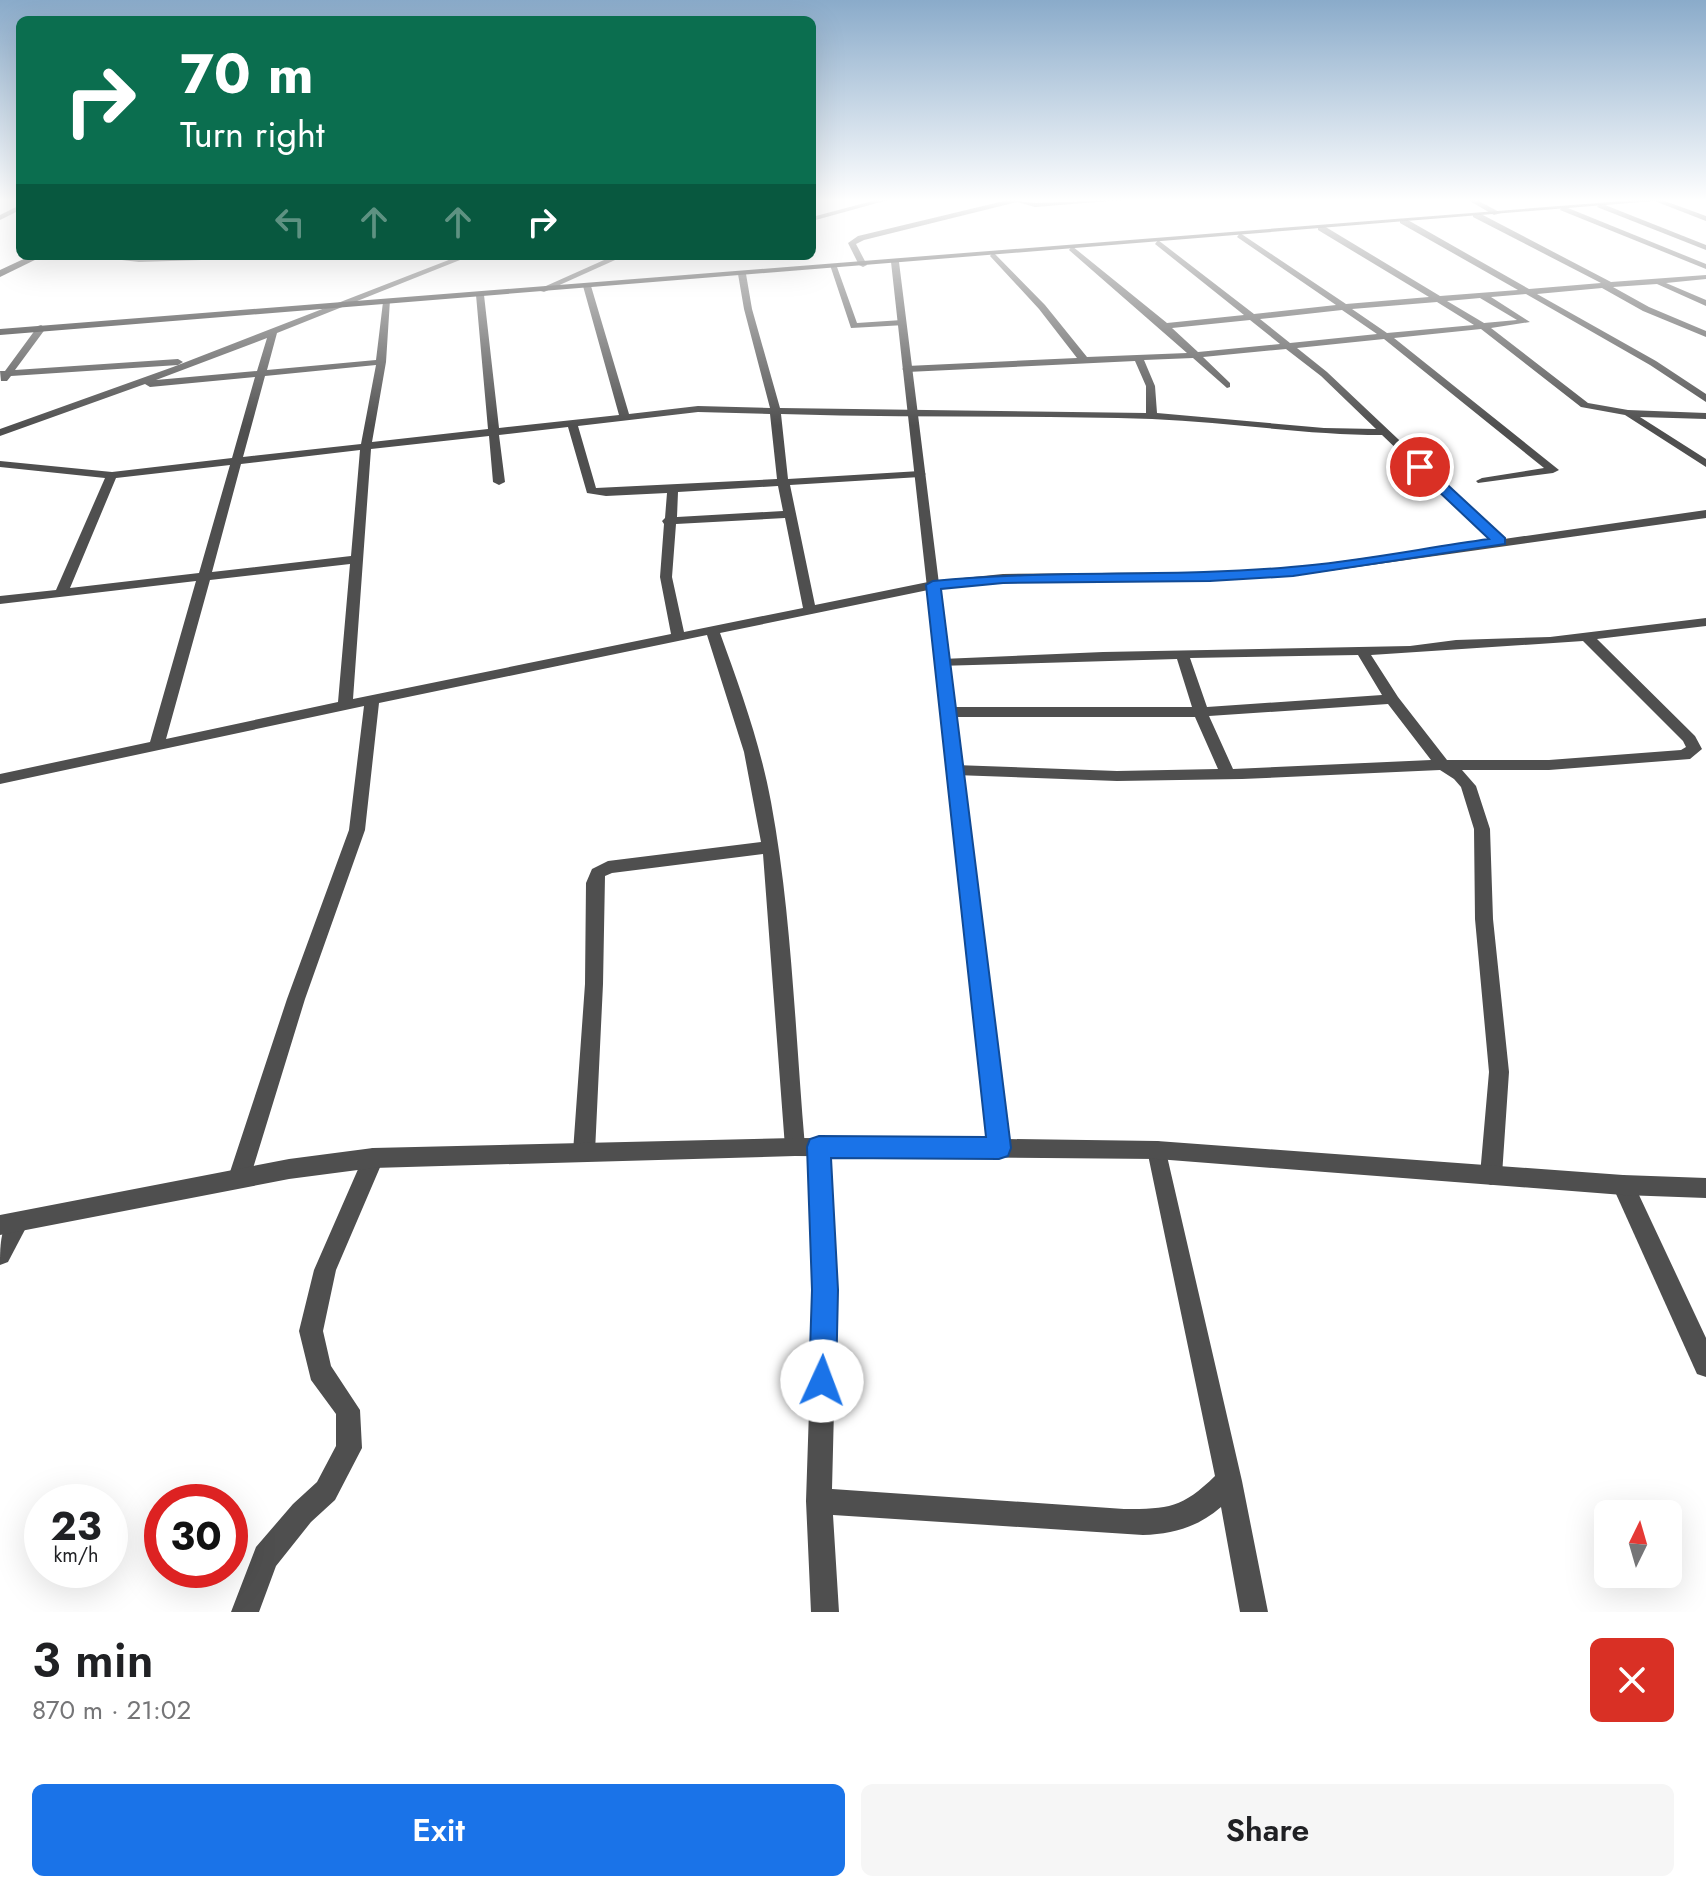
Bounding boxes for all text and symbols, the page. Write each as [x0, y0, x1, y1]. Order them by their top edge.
text: 70 m [180, 33, 314, 114]
icon: right [48, 48, 152, 152]
text: Turn right [180, 108, 325, 160]
icon: left [268, 200, 312, 244]
icon: ahead [352, 200, 396, 244]
icon: ahead [436, 200, 480, 244]
icon: right [520, 200, 564, 244]
pin [1386, 433, 1454, 501]
icon: arrive [1398, 445, 1442, 489]
position arrow [780, 1339, 864, 1423]
speed limit sign: 30 [144, 1484, 248, 1588]
text: 23 [50, 1497, 102, 1555]
north arrow [1594, 1500, 1682, 1588]
map controls [1594, 1500, 1682, 1588]
text: km/h [53, 1541, 99, 1570]
text: 3 min [32, 1626, 154, 1695]
button: close [1590, 1638, 1674, 1722]
text: 870 m · 21:02 [32, 1691, 191, 1729]
button: Exit [32, 1784, 845, 1876]
button: Share [861, 1784, 1674, 1876]

